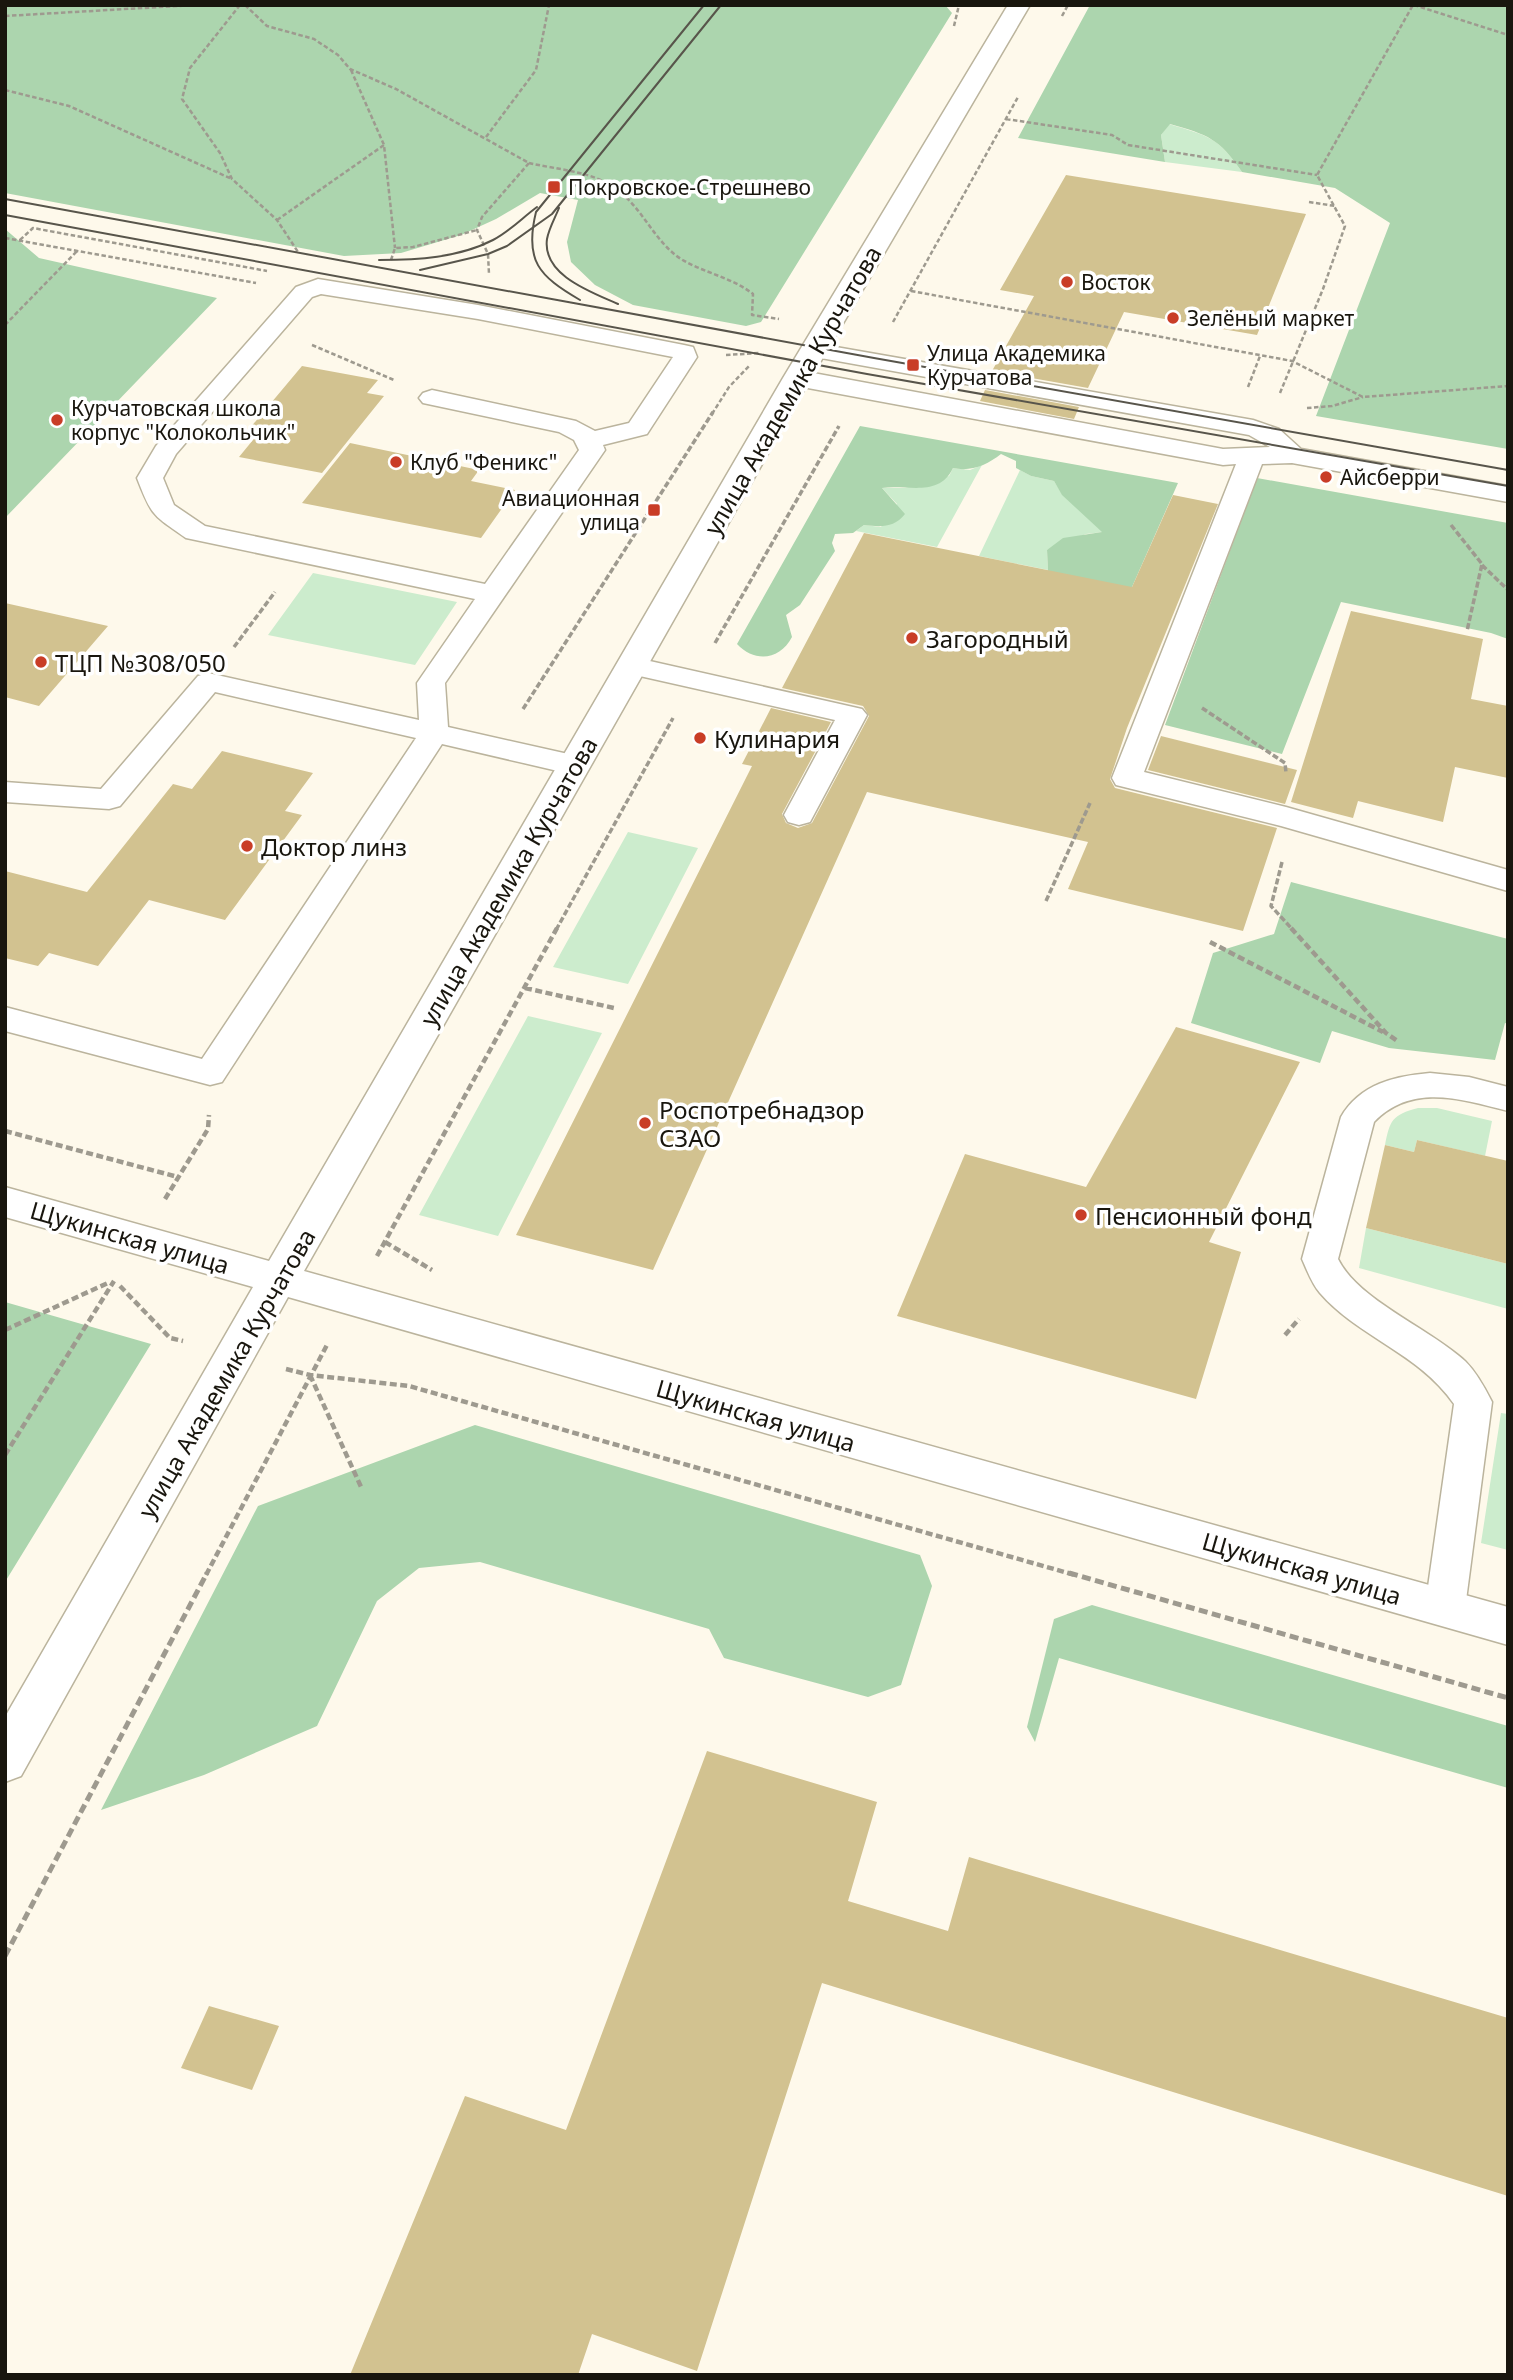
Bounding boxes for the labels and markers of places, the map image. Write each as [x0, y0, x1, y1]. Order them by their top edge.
place label: Покровское-Стрешнево [568, 173, 811, 201]
marker: Покровское-Стрешнево [546, 179, 562, 195]
place label: Восток [1081, 268, 1151, 296]
marker: Восток [1059, 274, 1075, 290]
place label: Зелёный маркет [1187, 304, 1355, 332]
marker: Зелёный маркет [1165, 310, 1181, 326]
place label: Улица Академика Курчатова [927, 339, 1106, 391]
marker: Улица Академика Курчатова [905, 357, 921, 373]
place label: Курчатовская школа корпус "Колокольчик" [71, 394, 295, 446]
marker: Курчатовская школа корпус "Колокольчик" [49, 412, 65, 428]
place label: Клуб "Феникс" [410, 448, 557, 476]
marker: Клуб "Феникс" [388, 454, 404, 470]
place label: Айсберри [1340, 463, 1439, 491]
marker: Айсберри [1318, 469, 1334, 485]
place label: Авиационная улица [502, 484, 640, 536]
marker: Авиационная улица [646, 502, 662, 518]
place label: Загородный [926, 622, 1069, 655]
marker: Загородный [904, 630, 920, 646]
place label: ТЦП №308/050 [55, 646, 226, 679]
marker: ТЦП №308/050 [33, 654, 49, 670]
place label: Кулинария [714, 722, 840, 755]
marker: Кулинария [692, 730, 708, 746]
place label: Доктор линз [261, 830, 407, 863]
marker: Доктор линз [239, 838, 255, 854]
place label: Роспотребнадзор СЗАО [659, 1093, 864, 1154]
marker: Роспотребнадзор СЗАО [637, 1115, 653, 1131]
place label: Пенсионный фонд [1095, 1199, 1312, 1232]
marker: Пенсионный фонд [1073, 1207, 1089, 1223]

